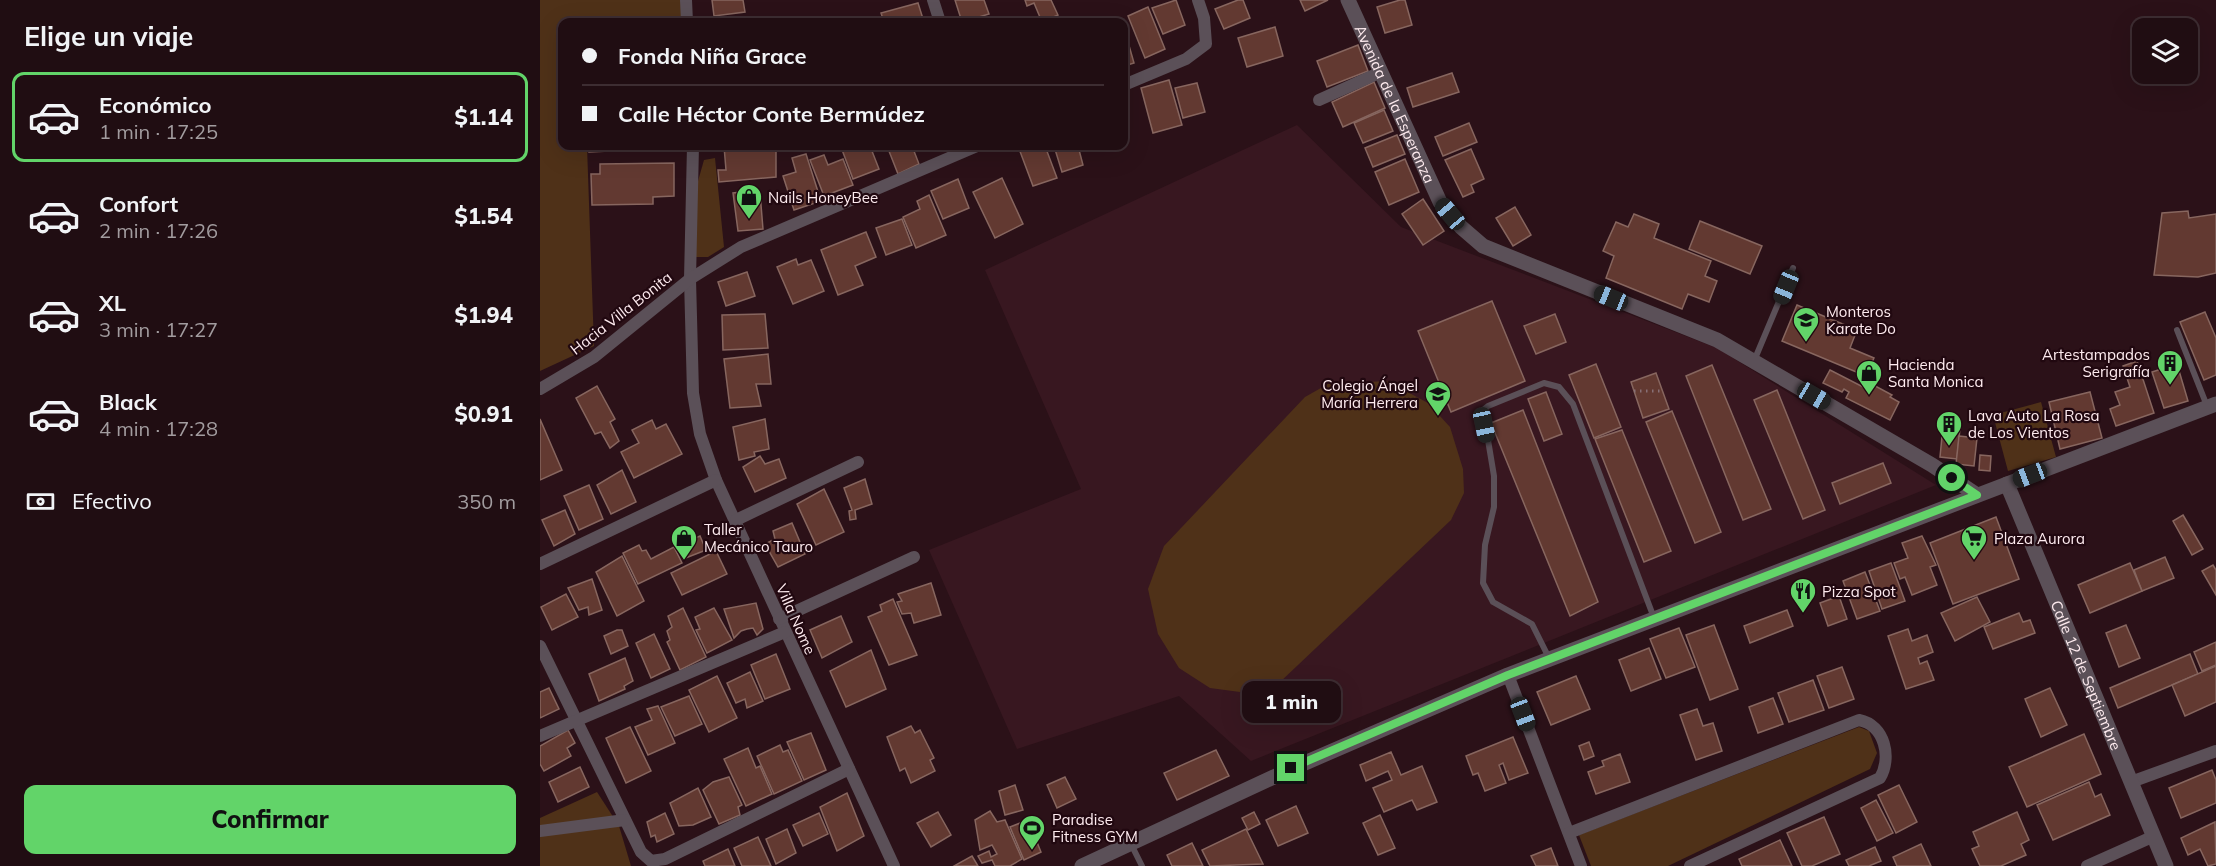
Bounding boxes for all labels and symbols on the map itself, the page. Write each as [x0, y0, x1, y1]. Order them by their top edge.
street label: Avenida de la Esperanza [1351, 22, 1440, 186]
shop icon: Nails HoneyBee [734, 182, 764, 220]
place label: Nails HoneyBee [768, 188, 878, 207]
car [1432, 194, 1468, 234]
street label: Hacia Villa Bonita [566, 267, 676, 359]
car [1771, 267, 1801, 307]
car [1591, 283, 1631, 313]
place label: Monteros Karate Do [1826, 302, 1896, 338]
school or university icon: Monteros Karate Do [1791, 305, 1821, 343]
place label: Artestampados Serigrafía [2042, 345, 2150, 381]
building icon: Artestampados Serigrafía [2155, 348, 2185, 386]
place label: Hacienda Santa Monica [1888, 355, 1983, 391]
shop icon: Hacienda Santa Monica [1854, 358, 1884, 396]
place label: Colegio Ángel María Herrera [1321, 376, 1418, 412]
school or university icon: Colegio Ángel María Herrera [1423, 379, 1453, 417]
car [1794, 379, 1834, 413]
car [1471, 406, 1497, 444]
place label: Lava Auto La Rosa de Los Vientos [1968, 406, 2099, 442]
building icon: Lava Auto La Rosa de Los Vientos [1934, 409, 1964, 447]
car [2010, 460, 2050, 490]
route start [1938, 464, 1965, 491]
place label: Taller Mecánico Tauro [704, 520, 813, 556]
shop icon: Taller Mecánico Tauro [669, 523, 699, 561]
supermarket icon: Plaza Aurora [1959, 523, 1989, 561]
place label: Plaza Aurora [1994, 529, 2085, 548]
restaurant icon: Pizza Spot [1788, 576, 1818, 614]
street label: Villa Nome [772, 581, 820, 657]
place label: Pizza Spot [1822, 582, 1896, 601]
street label: Calle 12 de Septiembre [2047, 597, 2126, 753]
callout: 1 min [1242, 681, 1341, 723]
car [1508, 694, 1538, 734]
route end [1277, 754, 1304, 781]
place label: Paradise Fitness GYM [1052, 810, 1138, 846]
sports icon: Paradise Fitness GYM [1017, 813, 1047, 851]

